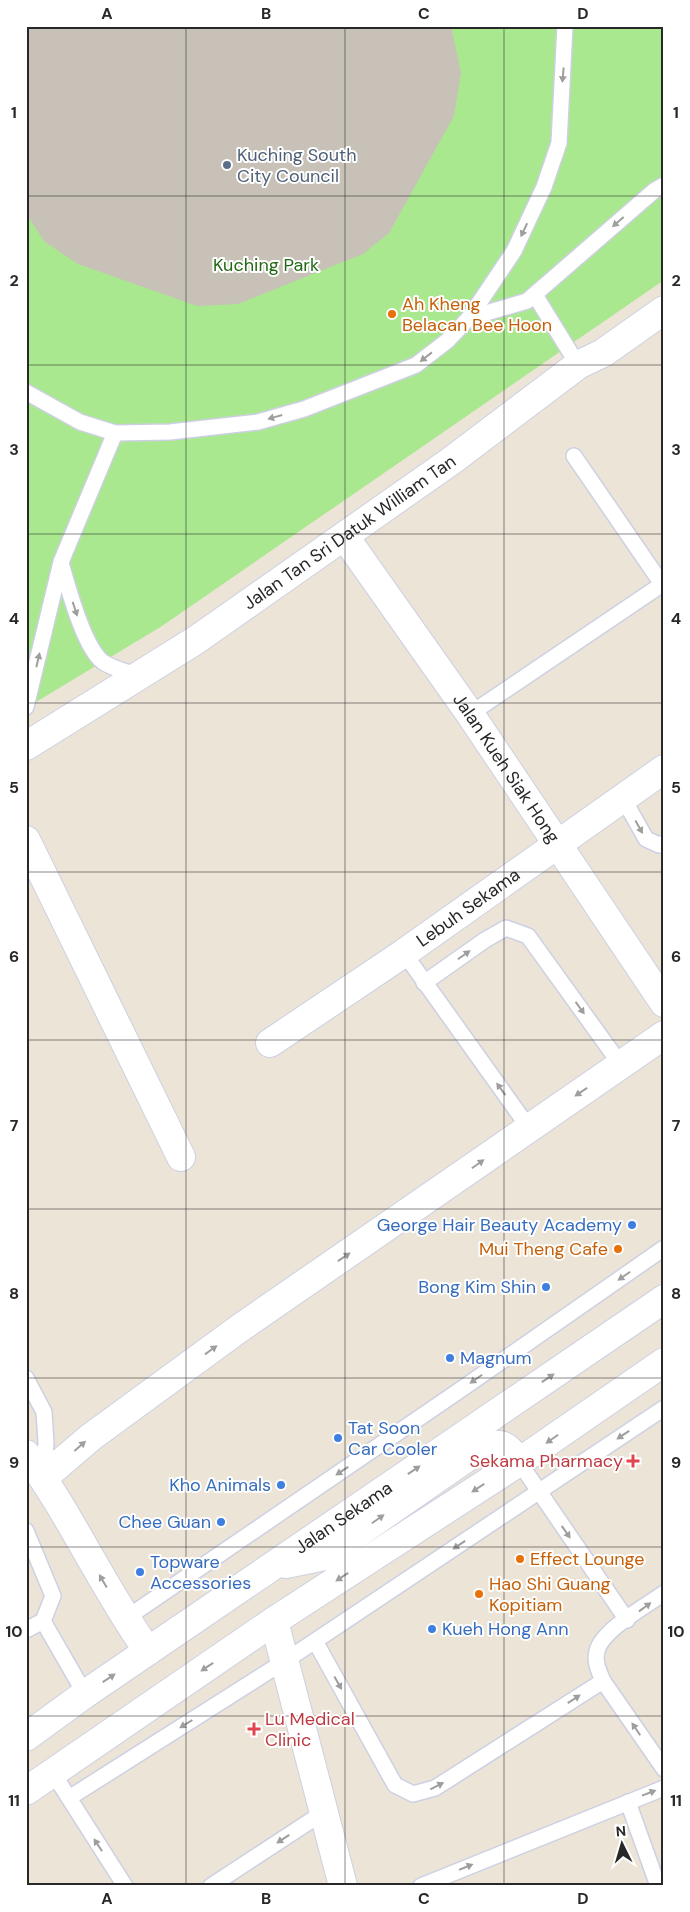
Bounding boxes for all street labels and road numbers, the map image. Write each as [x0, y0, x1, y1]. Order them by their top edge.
street label: Jalan Tan Sri Datuk William Tan [238, 449, 461, 615]
street label: Jalan Kueh Siak Hong [447, 689, 565, 848]
street label: Lebuh Sekama [412, 863, 525, 952]
street label: Jalan Sekama [290, 1476, 397, 1559]

